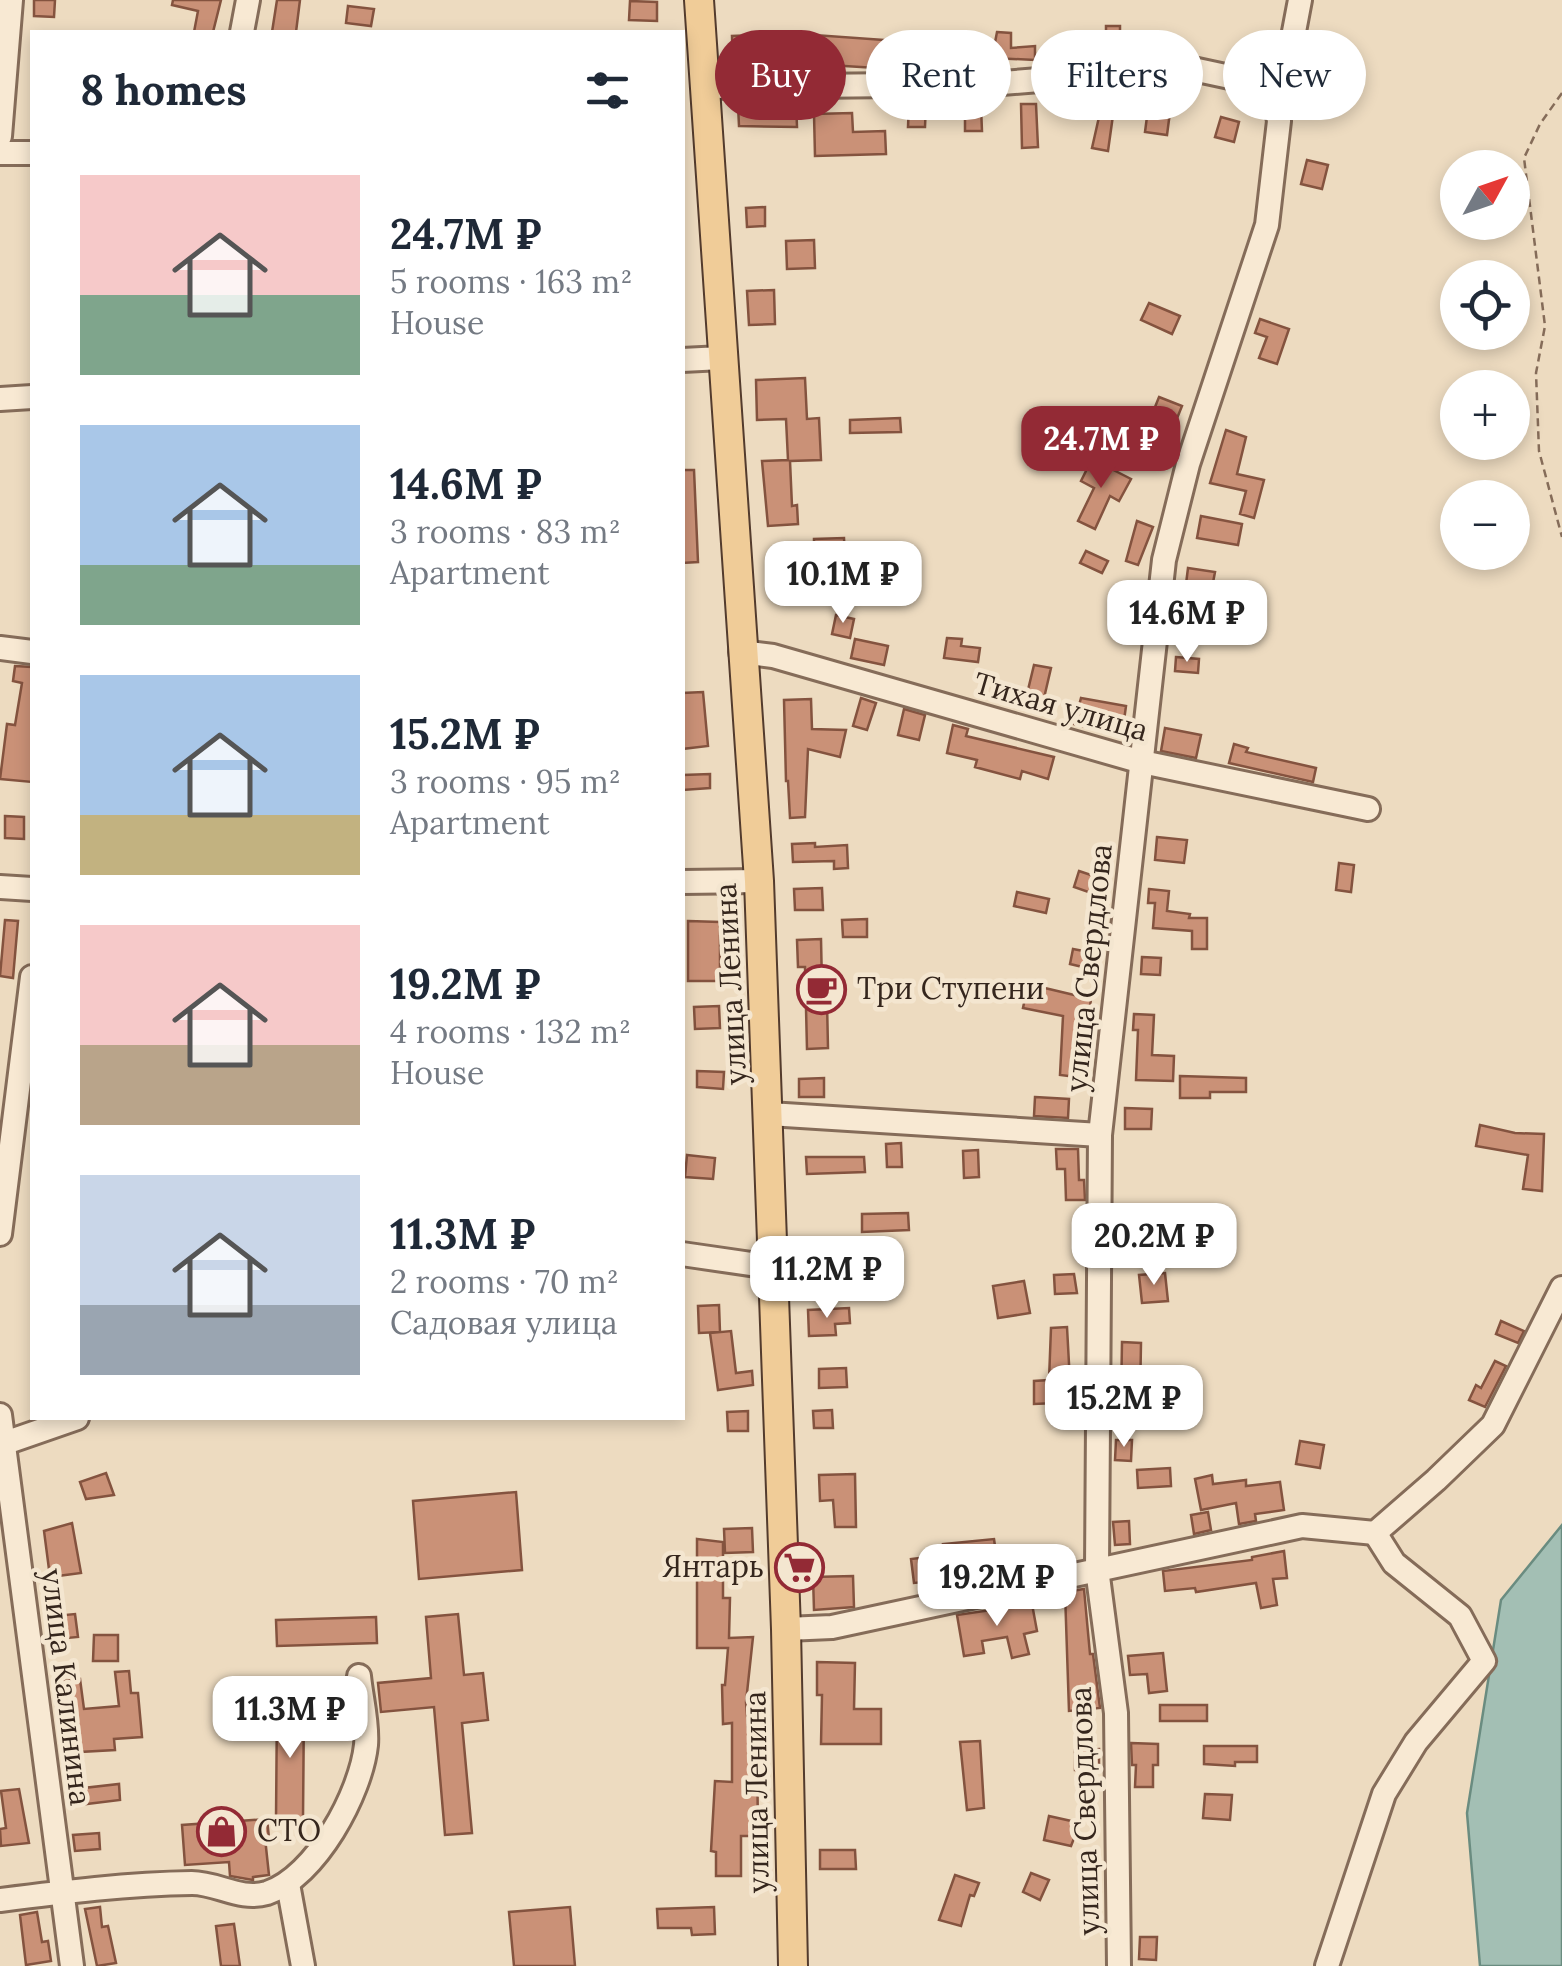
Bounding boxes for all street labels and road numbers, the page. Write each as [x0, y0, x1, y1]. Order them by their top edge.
street label: Тихая улица [970, 663, 1153, 750]
street label: улица Свердлова [1056, 842, 1121, 1094]
street label: улица Ленина [706, 882, 755, 1086]
street label: улица Калинина [33, 1566, 100, 1808]
street label: улица Свердлова [1061, 1686, 1108, 1936]
street label: улица Ленина [735, 1690, 778, 1894]

